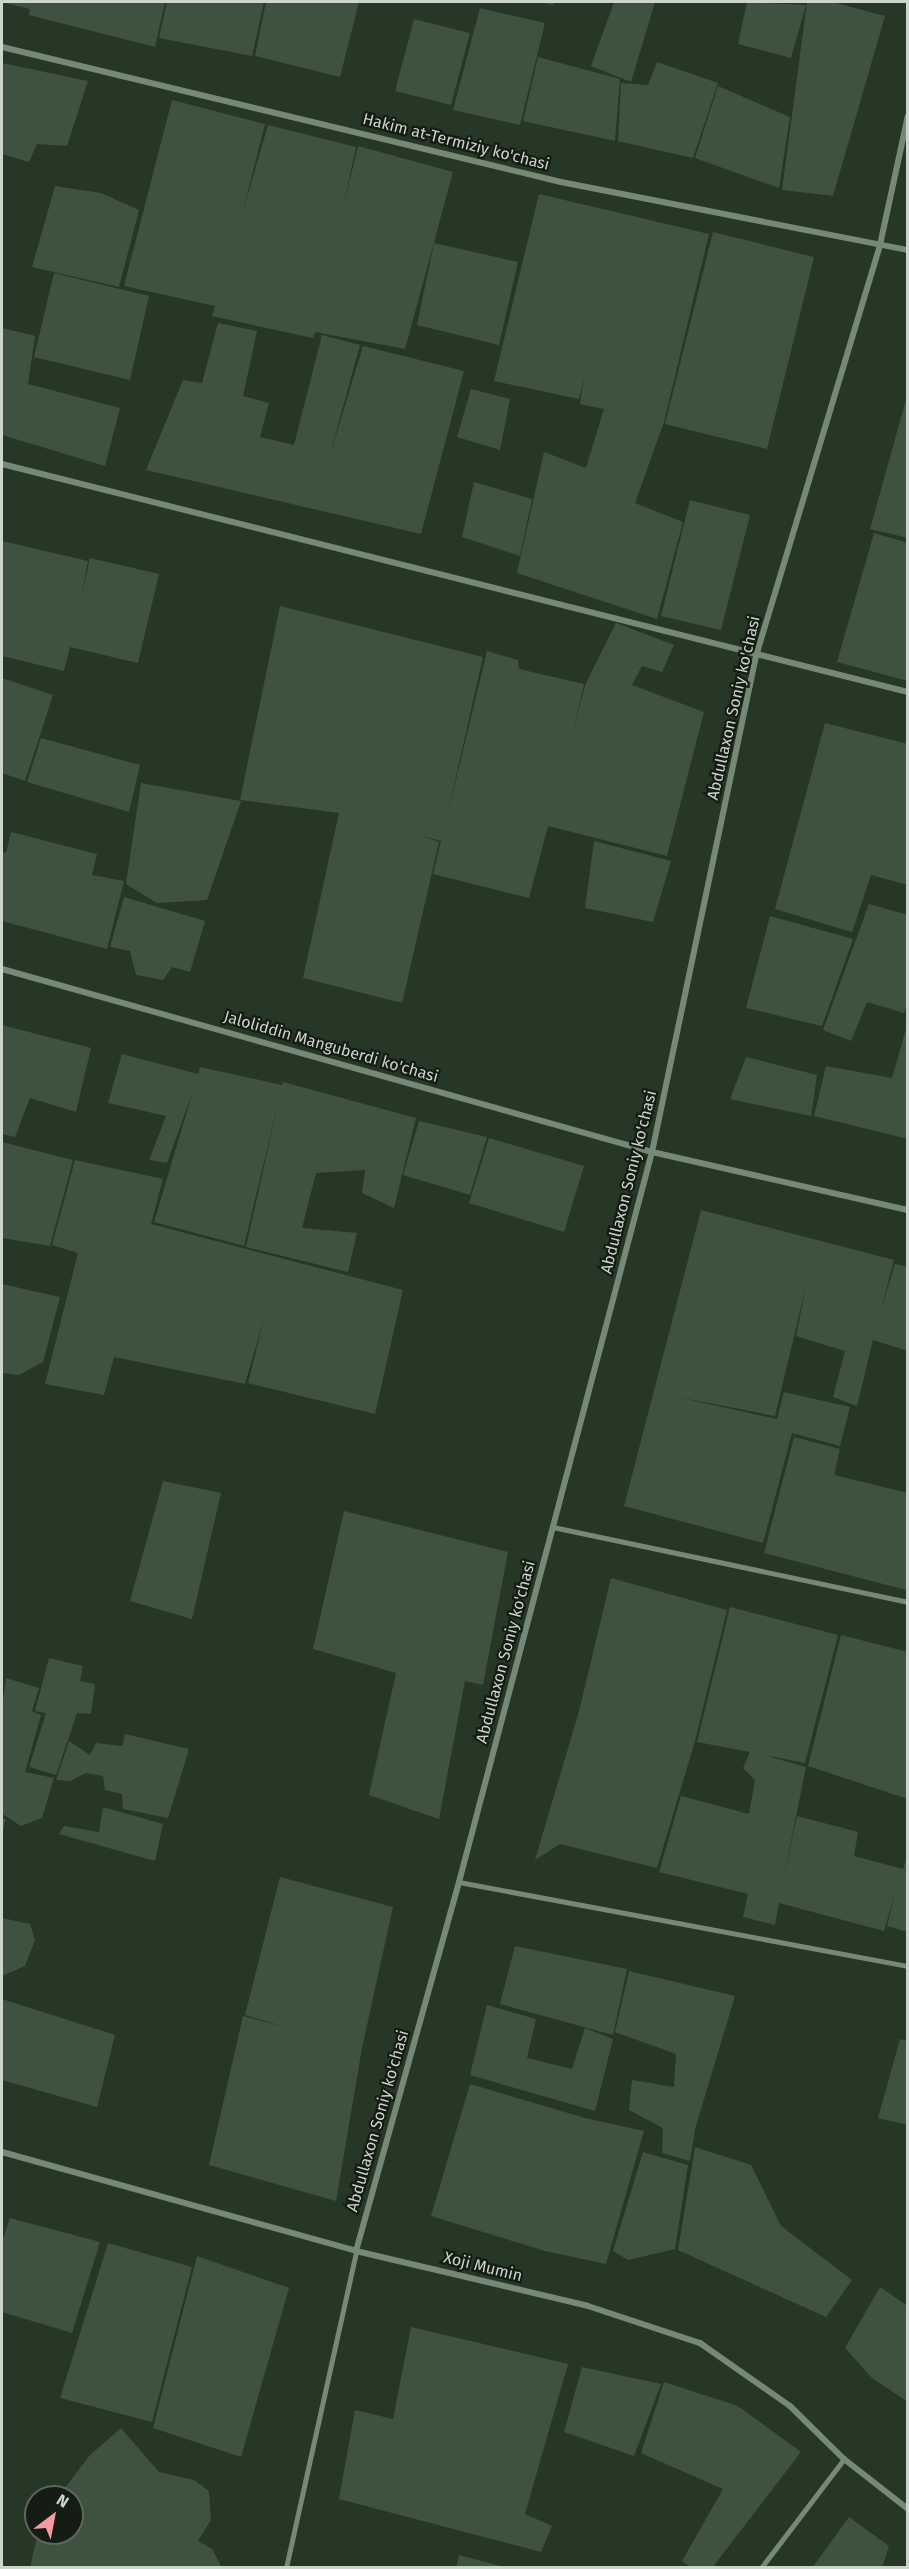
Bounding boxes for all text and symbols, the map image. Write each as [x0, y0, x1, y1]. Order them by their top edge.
street label: Hakim at-Termiziy ko'chasi [361, 109, 551, 175]
street label: Abdullaxon Soniy ko'chasi [703, 614, 765, 802]
street label: Jaloliddin Manguberdi ko'chasi [222, 1007, 440, 1087]
street label: Abdullaxon Soniy ko'chasi [597, 1088, 661, 1276]
street label: Abdullaxon Soniy ko'chasi [472, 1559, 540, 1745]
street label: Abdullaxon Soniy ko'chasi [343, 2028, 413, 2214]
street label: Xoji Mumin [442, 2248, 524, 2286]
north arrow [24, 2485, 84, 2545]
text: N [53, 2490, 72, 2512]

